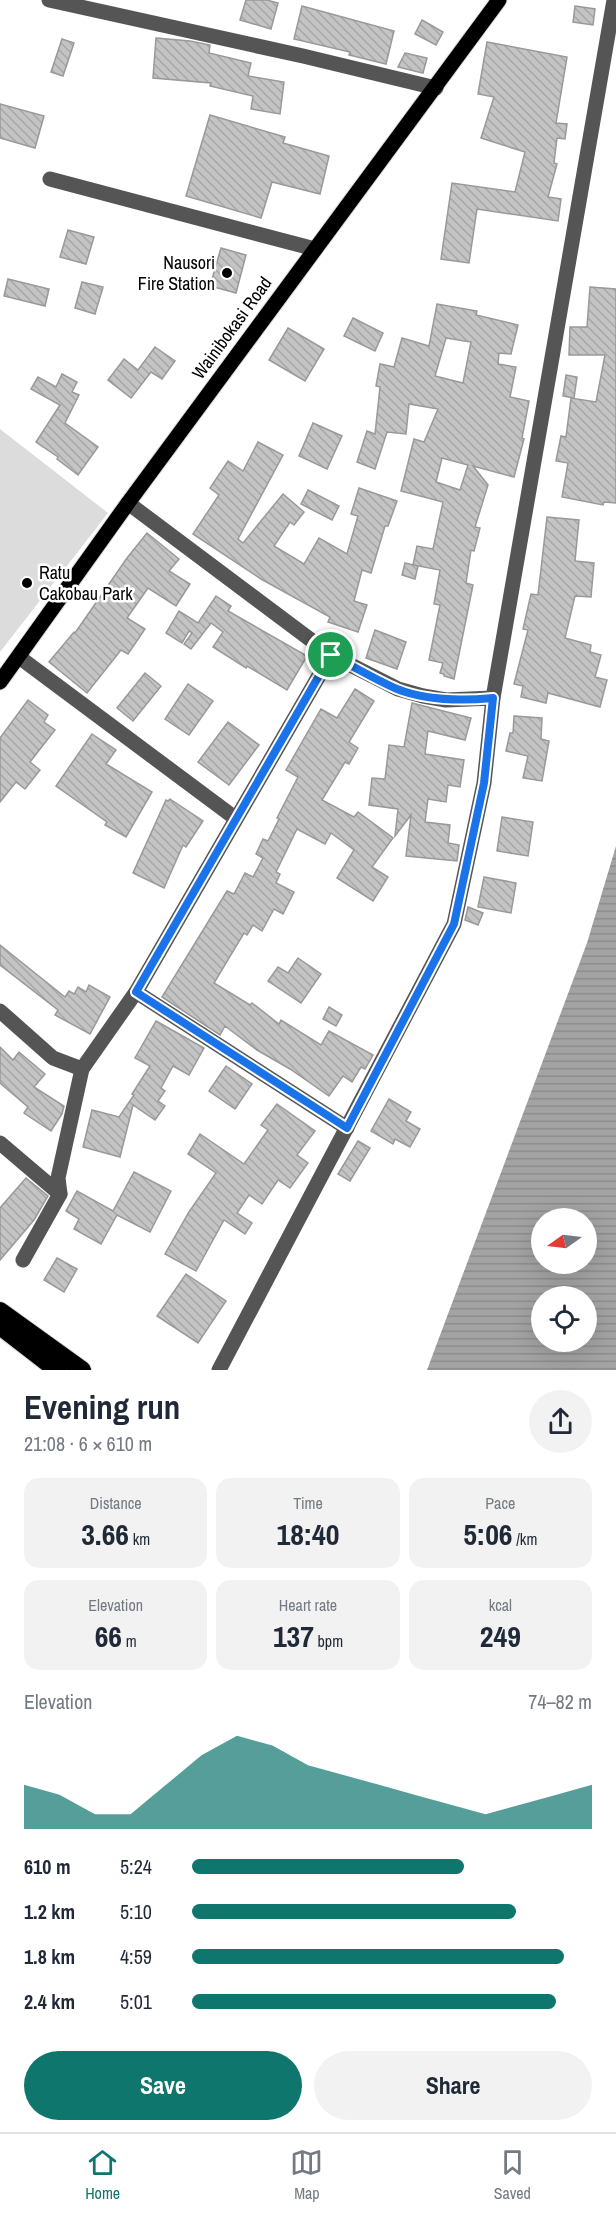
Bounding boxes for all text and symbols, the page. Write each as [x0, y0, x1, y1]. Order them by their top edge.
place label: Nausori Fire Station [138, 250, 215, 296]
marker: Nausori Fire Station [220, 266, 234, 280]
street label: Wainibokasi Road [186, 271, 277, 384]
place label: Ratu Cakobau Park [39, 560, 133, 606]
marker: Ratu Cakobau Park [20, 576, 34, 590]
pin [305, 629, 356, 680]
icon: arrive [314, 638, 347, 671]
north arrow [531, 1208, 597, 1274]
map controls [531, 1208, 597, 1352]
button: locate [531, 1286, 597, 1352]
text: Evening run [24, 1385, 180, 1429]
button: share [529, 1390, 592, 1453]
text: 21:08 · 6 × 610 m [24, 1430, 152, 1457]
text: Distance [90, 1492, 142, 1514]
text: Time [293, 1492, 323, 1514]
text: Pace [485, 1492, 515, 1514]
text: 3.66 [81, 1514, 129, 1554]
text: 18:40 [277, 1514, 339, 1554]
text: 5:06 [463, 1514, 513, 1554]
text: km [129, 1528, 150, 1550]
text: /km [513, 1528, 537, 1550]
text: Elevation [88, 1594, 143, 1616]
text: Heart rate [279, 1594, 337, 1616]
text: kcal [489, 1594, 512, 1616]
text: 66 [95, 1616, 122, 1656]
text: 137 [273, 1616, 314, 1656]
text: 249 [480, 1616, 521, 1656]
text: m [122, 1630, 137, 1652]
text: bpm [314, 1630, 343, 1652]
text: Elevation [24, 1688, 92, 1715]
text: 74–82 m [528, 1688, 592, 1715]
text: 610 m [24, 1853, 71, 1880]
text: 5:24 [120, 1853, 152, 1880]
text: 1.2 km [24, 1898, 75, 1925]
text: 5:10 [120, 1898, 152, 1925]
text: 1.8 km [24, 1943, 75, 1970]
text: 4:59 [120, 1943, 152, 1970]
text: 2.4 km [24, 1988, 75, 2015]
text: 5:01 [120, 1988, 152, 2015]
button: Save [24, 2051, 302, 2120]
button: Share [314, 2051, 592, 2120]
tab: Home [85, 2146, 120, 2204]
tab: Map [290, 2146, 323, 2204]
tab: Saved [494, 2146, 531, 2204]

